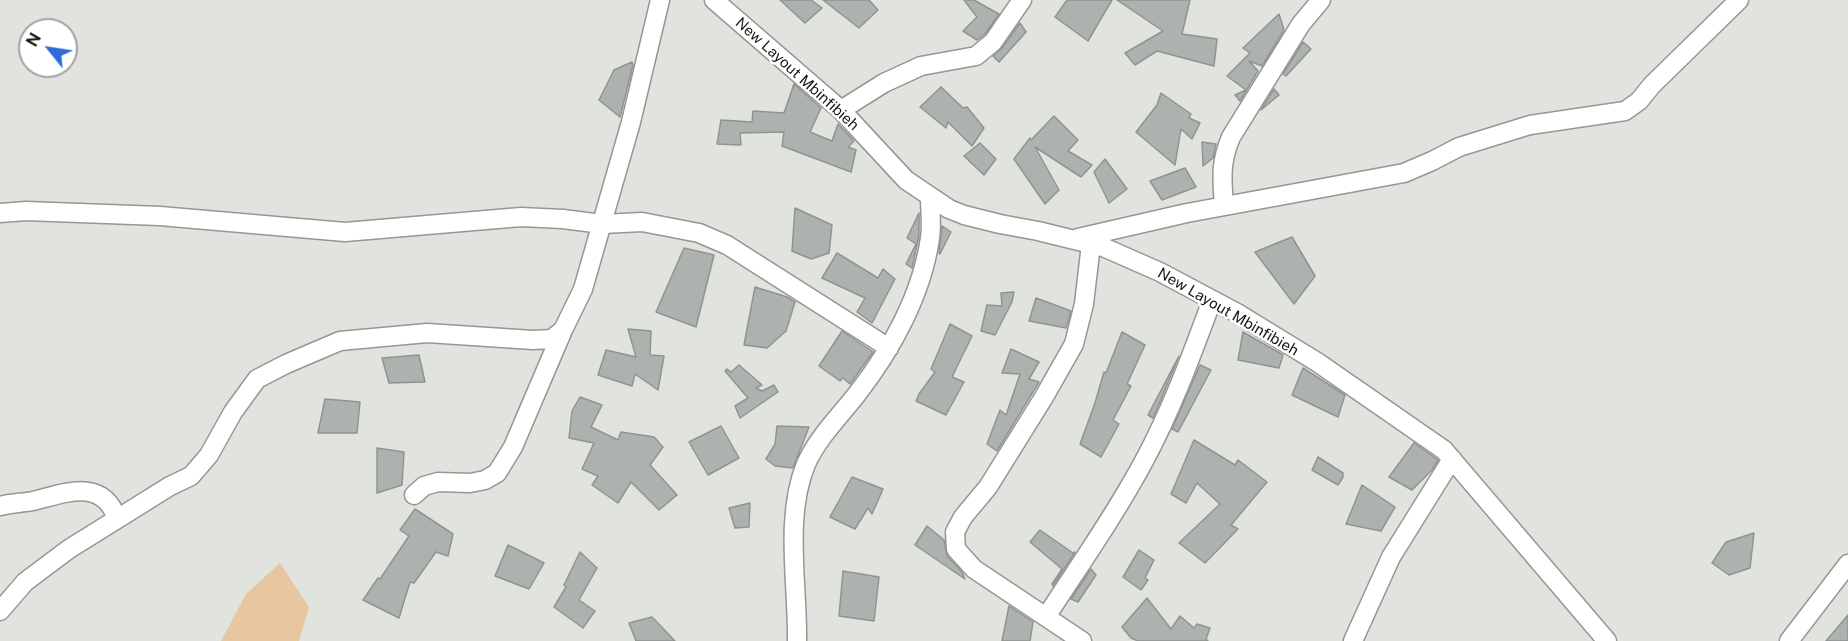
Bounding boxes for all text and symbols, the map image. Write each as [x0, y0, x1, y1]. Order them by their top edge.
street label: New Layout Mbinfibieh [732, 14, 862, 134]
north arrow [18, 18, 78, 78]
text: N [22, 30, 45, 50]
street label: New Layout Mbinfibieh [1154, 264, 1302, 360]

